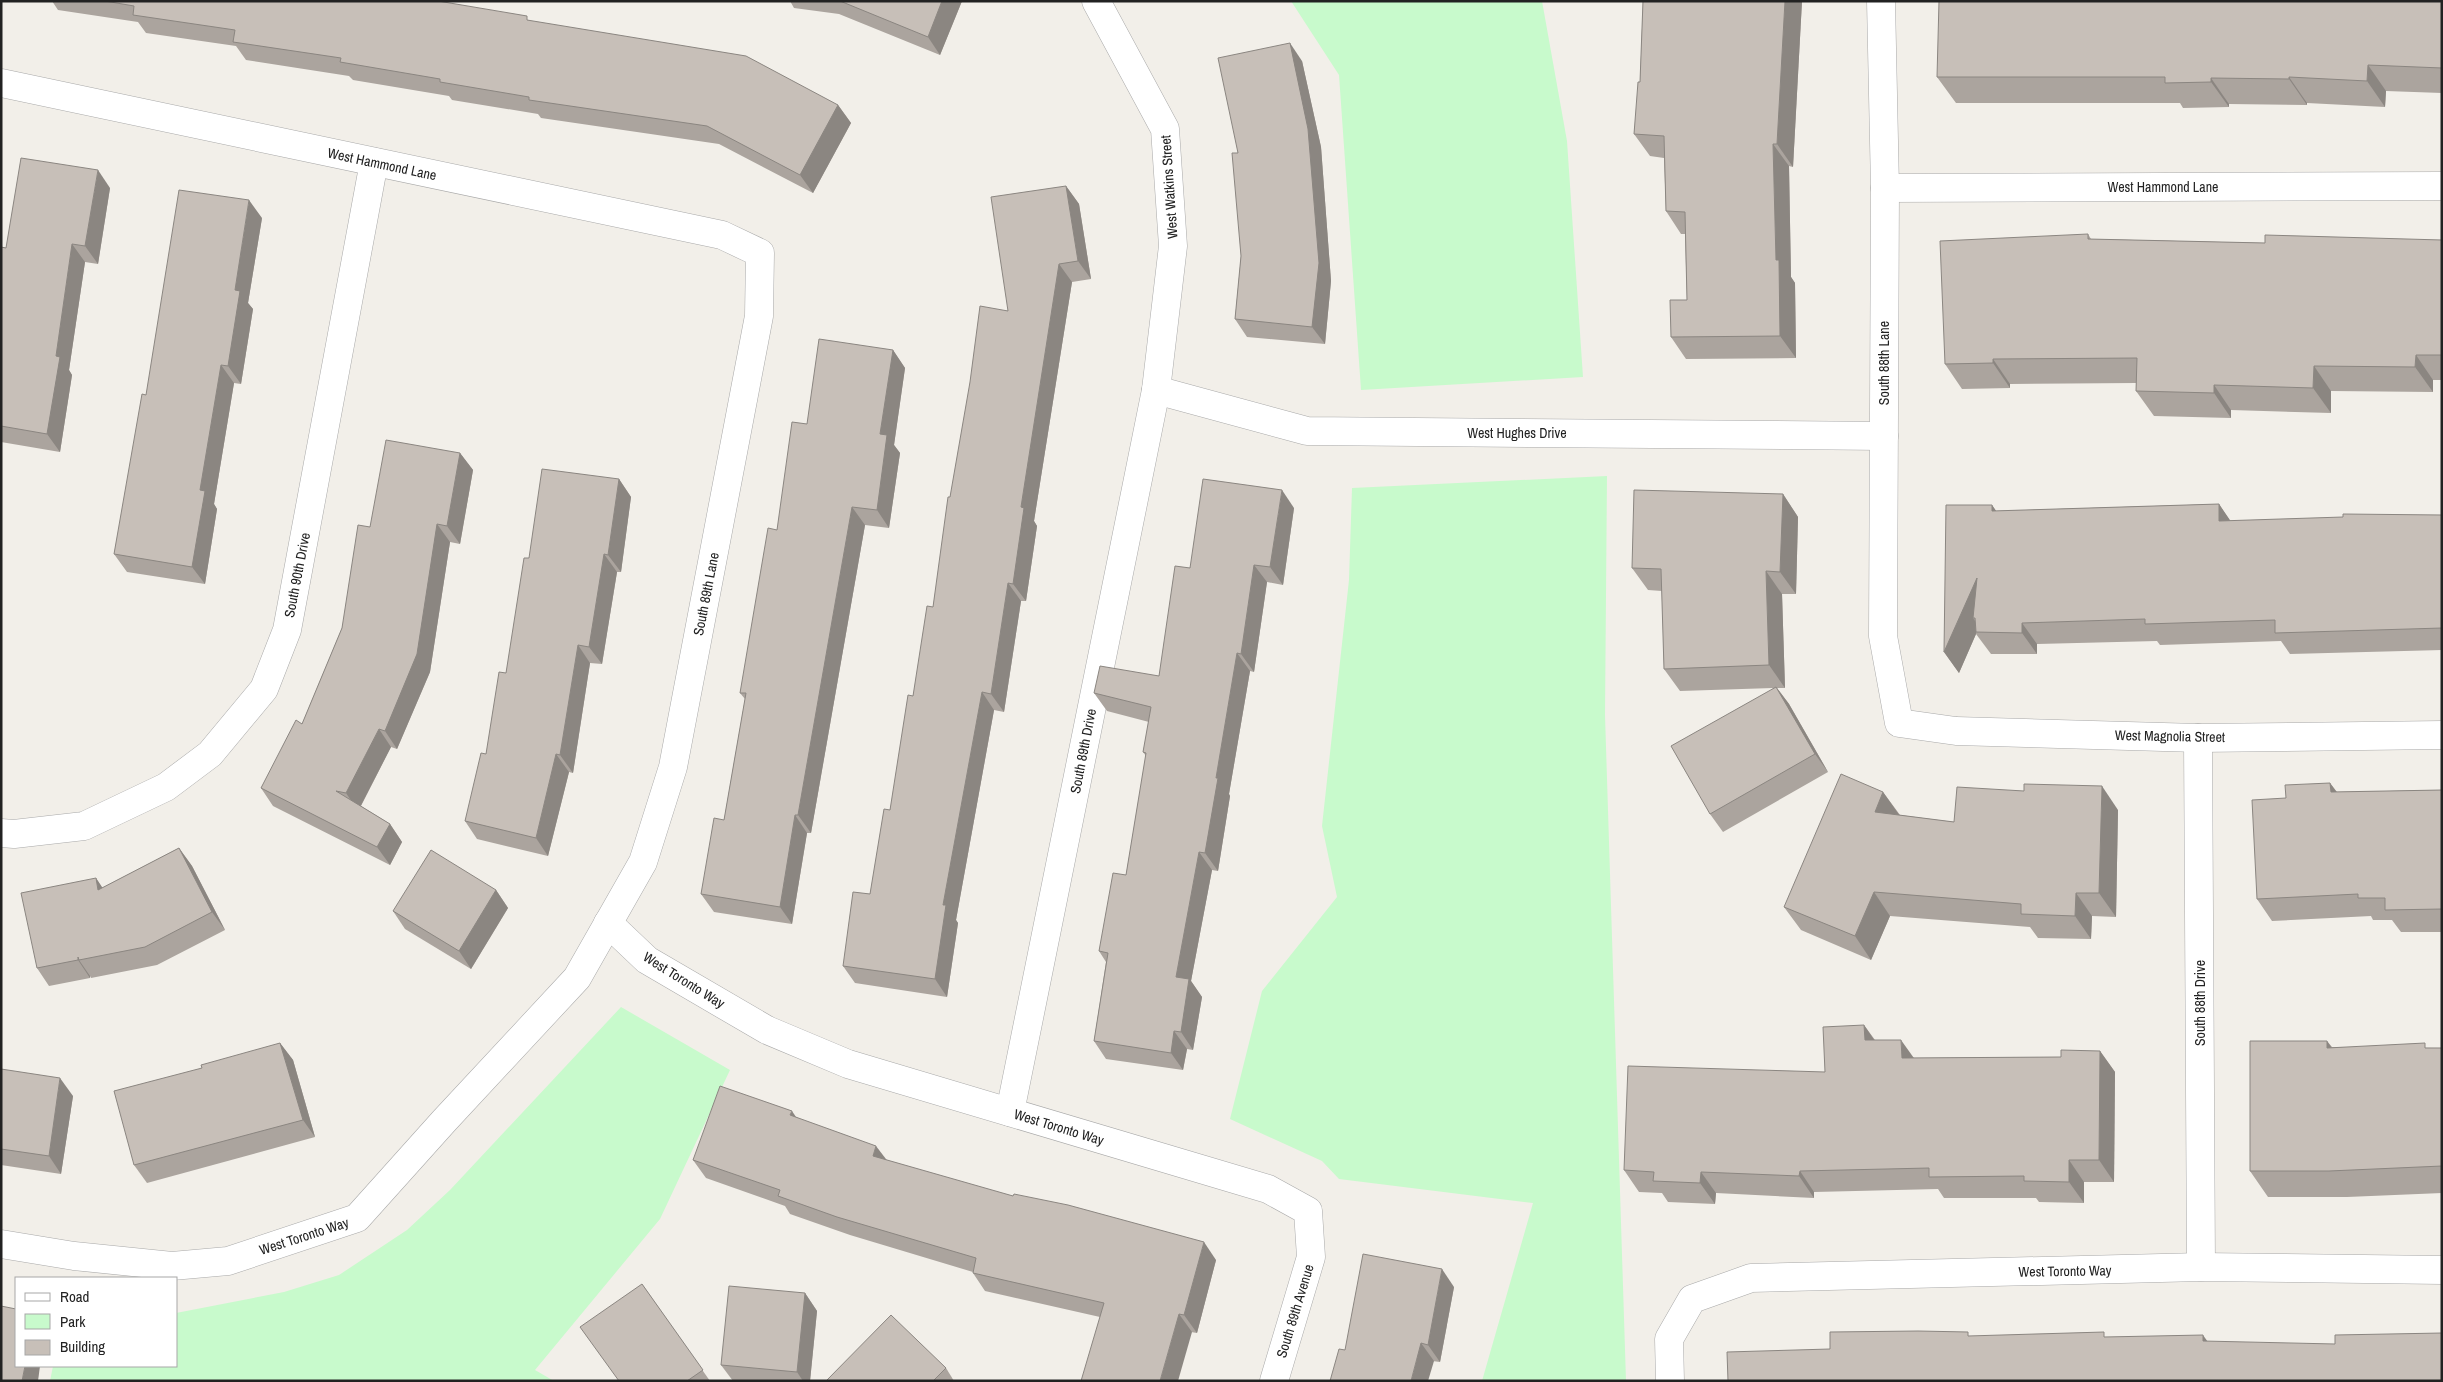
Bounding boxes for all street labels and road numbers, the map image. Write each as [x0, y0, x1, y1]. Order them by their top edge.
street label: West Watkins Street [1156, 134, 1182, 240]
street label: West Hammond Lane [326, 144, 438, 184]
street label: West Hammond Lane [2108, 178, 2218, 196]
street label: South 88th Lane [1875, 321, 1893, 405]
street label: West Hughes Drive [1467, 424, 1567, 442]
street label: South 90th Drive [280, 531, 314, 619]
street label: South 89th Lane [689, 551, 723, 637]
street label: South 89th Drive [1066, 707, 1100, 795]
street label: West Magnolia Street [2115, 726, 2225, 746]
street label: West Toronto Way [640, 948, 728, 1012]
street label: South 88th Drive [2191, 960, 2209, 1046]
street label: West Toronto Way [1012, 1105, 1106, 1149]
street label: West Toronto Way [257, 1213, 351, 1259]
street label: West Toronto Way [2018, 1261, 2112, 1281]
street label: South 89th Avenue [1272, 1262, 1318, 1360]

